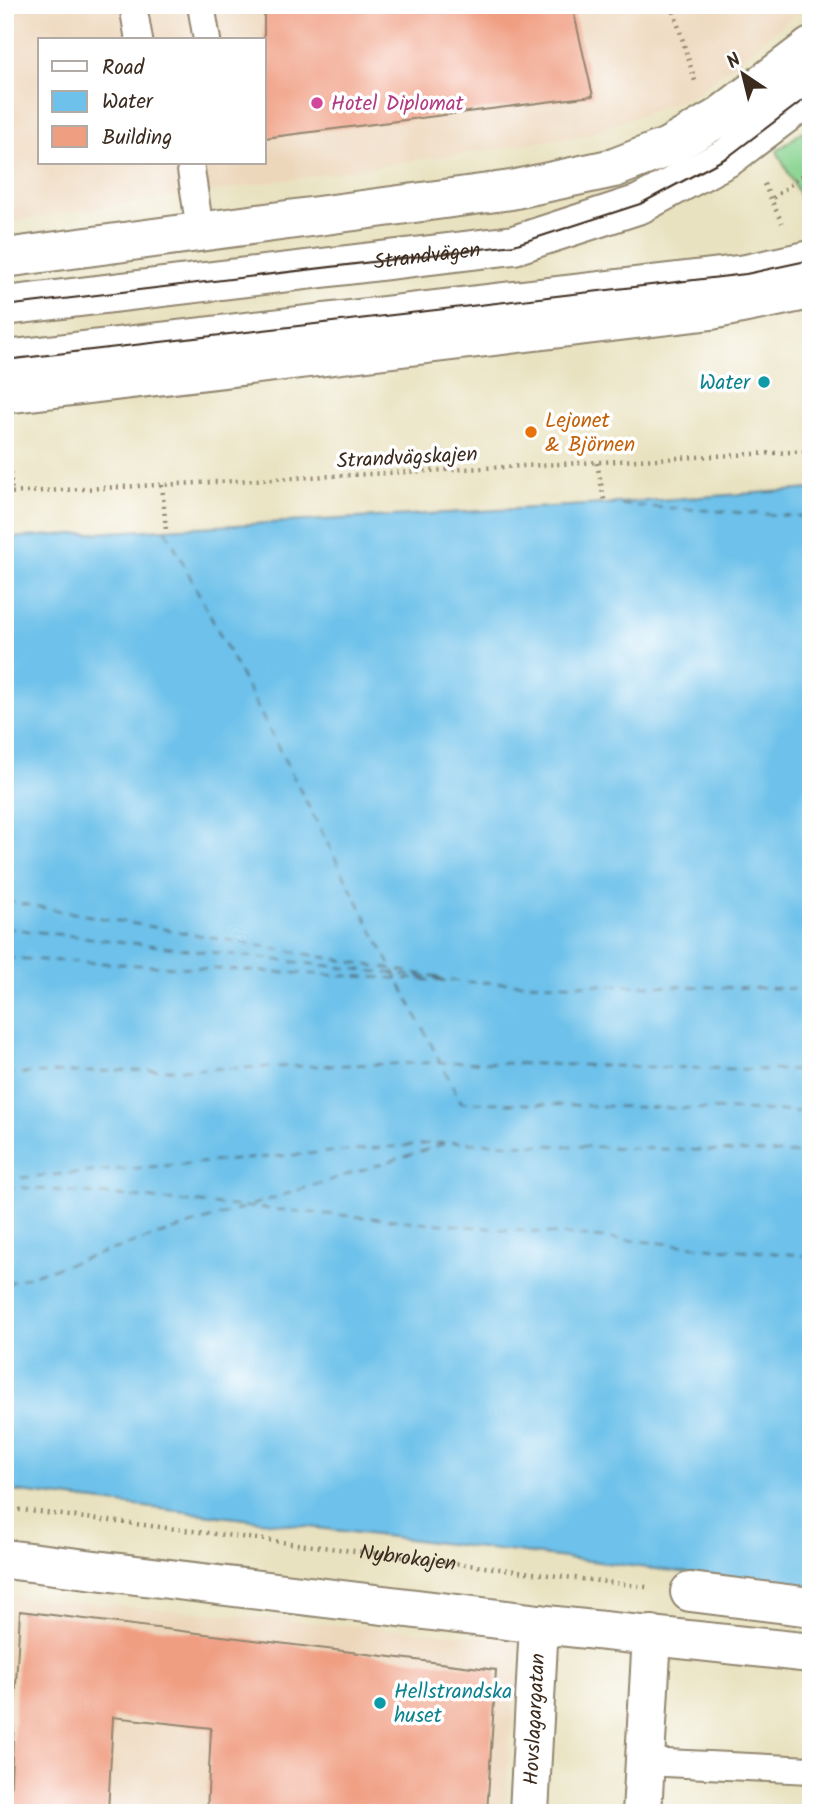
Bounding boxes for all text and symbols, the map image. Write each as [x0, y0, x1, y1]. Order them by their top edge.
legend [38, 38, 266, 164]
north arrow [708, 38, 778, 108]
text: N [721, 46, 748, 77]
text: Road [102, 52, 145, 85]
text: Water [102, 86, 154, 119]
place label: Hotel Diplomat [331, 88, 465, 121]
marker: Hotel Diplomat [309, 95, 325, 111]
text: Building [102, 122, 172, 155]
street label: Strandvägen [372, 234, 482, 280]
place label: Water [699, 367, 751, 400]
marker: Water [756, 374, 772, 390]
place label: Lejonet & Björnen [545, 405, 635, 462]
marker: Lejonet & Björnen [523, 424, 539, 440]
street label: Strandvägskajen [336, 438, 478, 479]
street label: Nybrokajen [357, 1537, 458, 1581]
street label: Hovslagargatan [515, 1652, 555, 1786]
place label: Hellstrandska huset [394, 1676, 512, 1733]
marker: Hellstrandska huset [372, 1695, 388, 1711]

